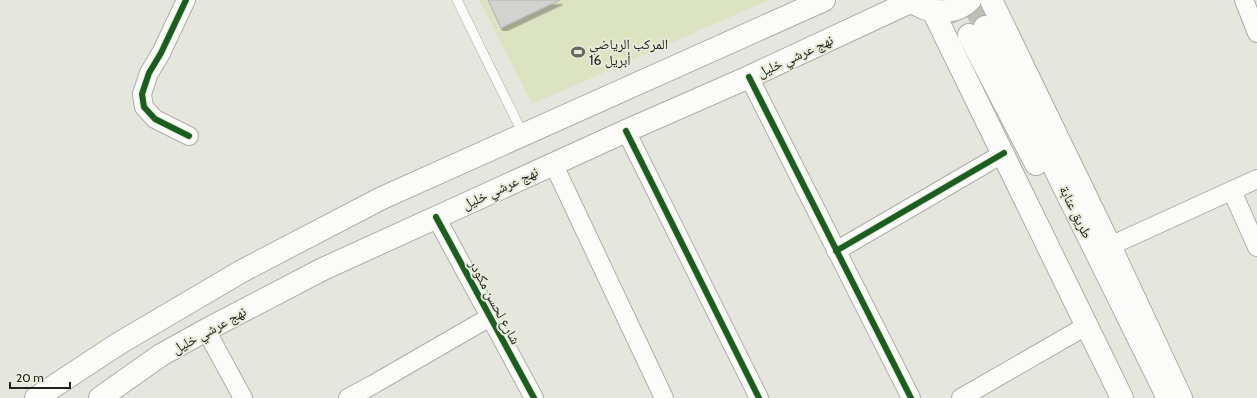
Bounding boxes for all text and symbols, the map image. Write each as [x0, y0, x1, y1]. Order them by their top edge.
street label: نهج عرشي خليل [754, 30, 837, 84]
place label: المركب الرياضي 16 أبريل [589, 35, 668, 69]
sports icon: المركب الرياضي 16 أبريل [570, 44, 586, 60]
street label: نهج عرشي خليل [459, 162, 542, 216]
street label: طريق عنابة [1055, 183, 1097, 242]
street label: شارع لحسن مكودر [464, 256, 525, 348]
street label: نهج عرشي خليل [169, 302, 251, 360]
scale bar [10, 364, 70, 390]
text: 20 m [16, 370, 44, 385]

